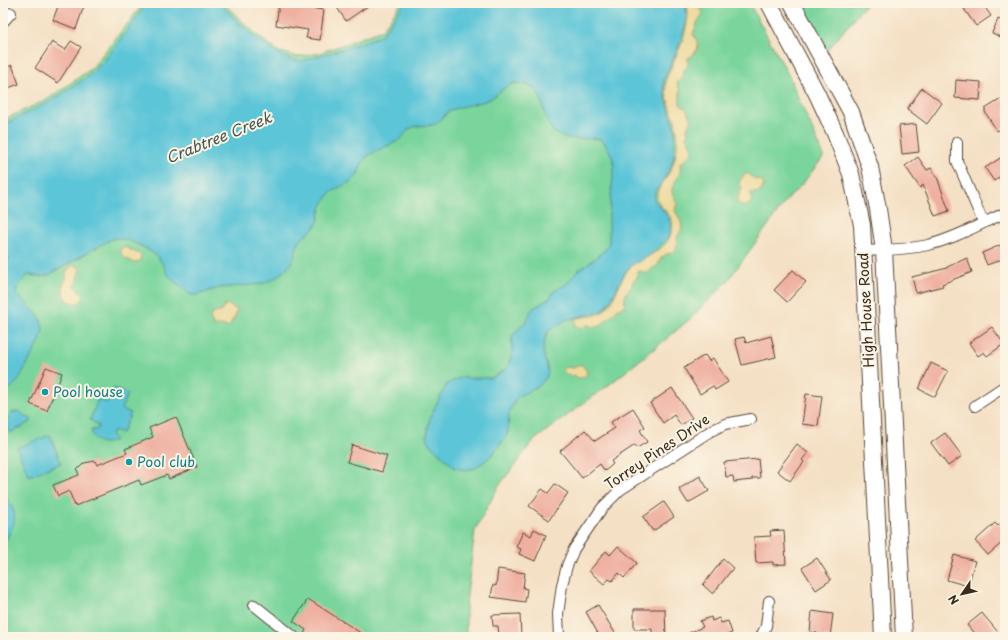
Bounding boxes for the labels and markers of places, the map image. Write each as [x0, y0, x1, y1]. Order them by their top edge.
place label: Pool house [53, 381, 124, 402]
marker: Pool house [40, 387, 50, 397]
place label: Pool club [137, 451, 195, 472]
marker: Pool club [124, 457, 134, 467]

